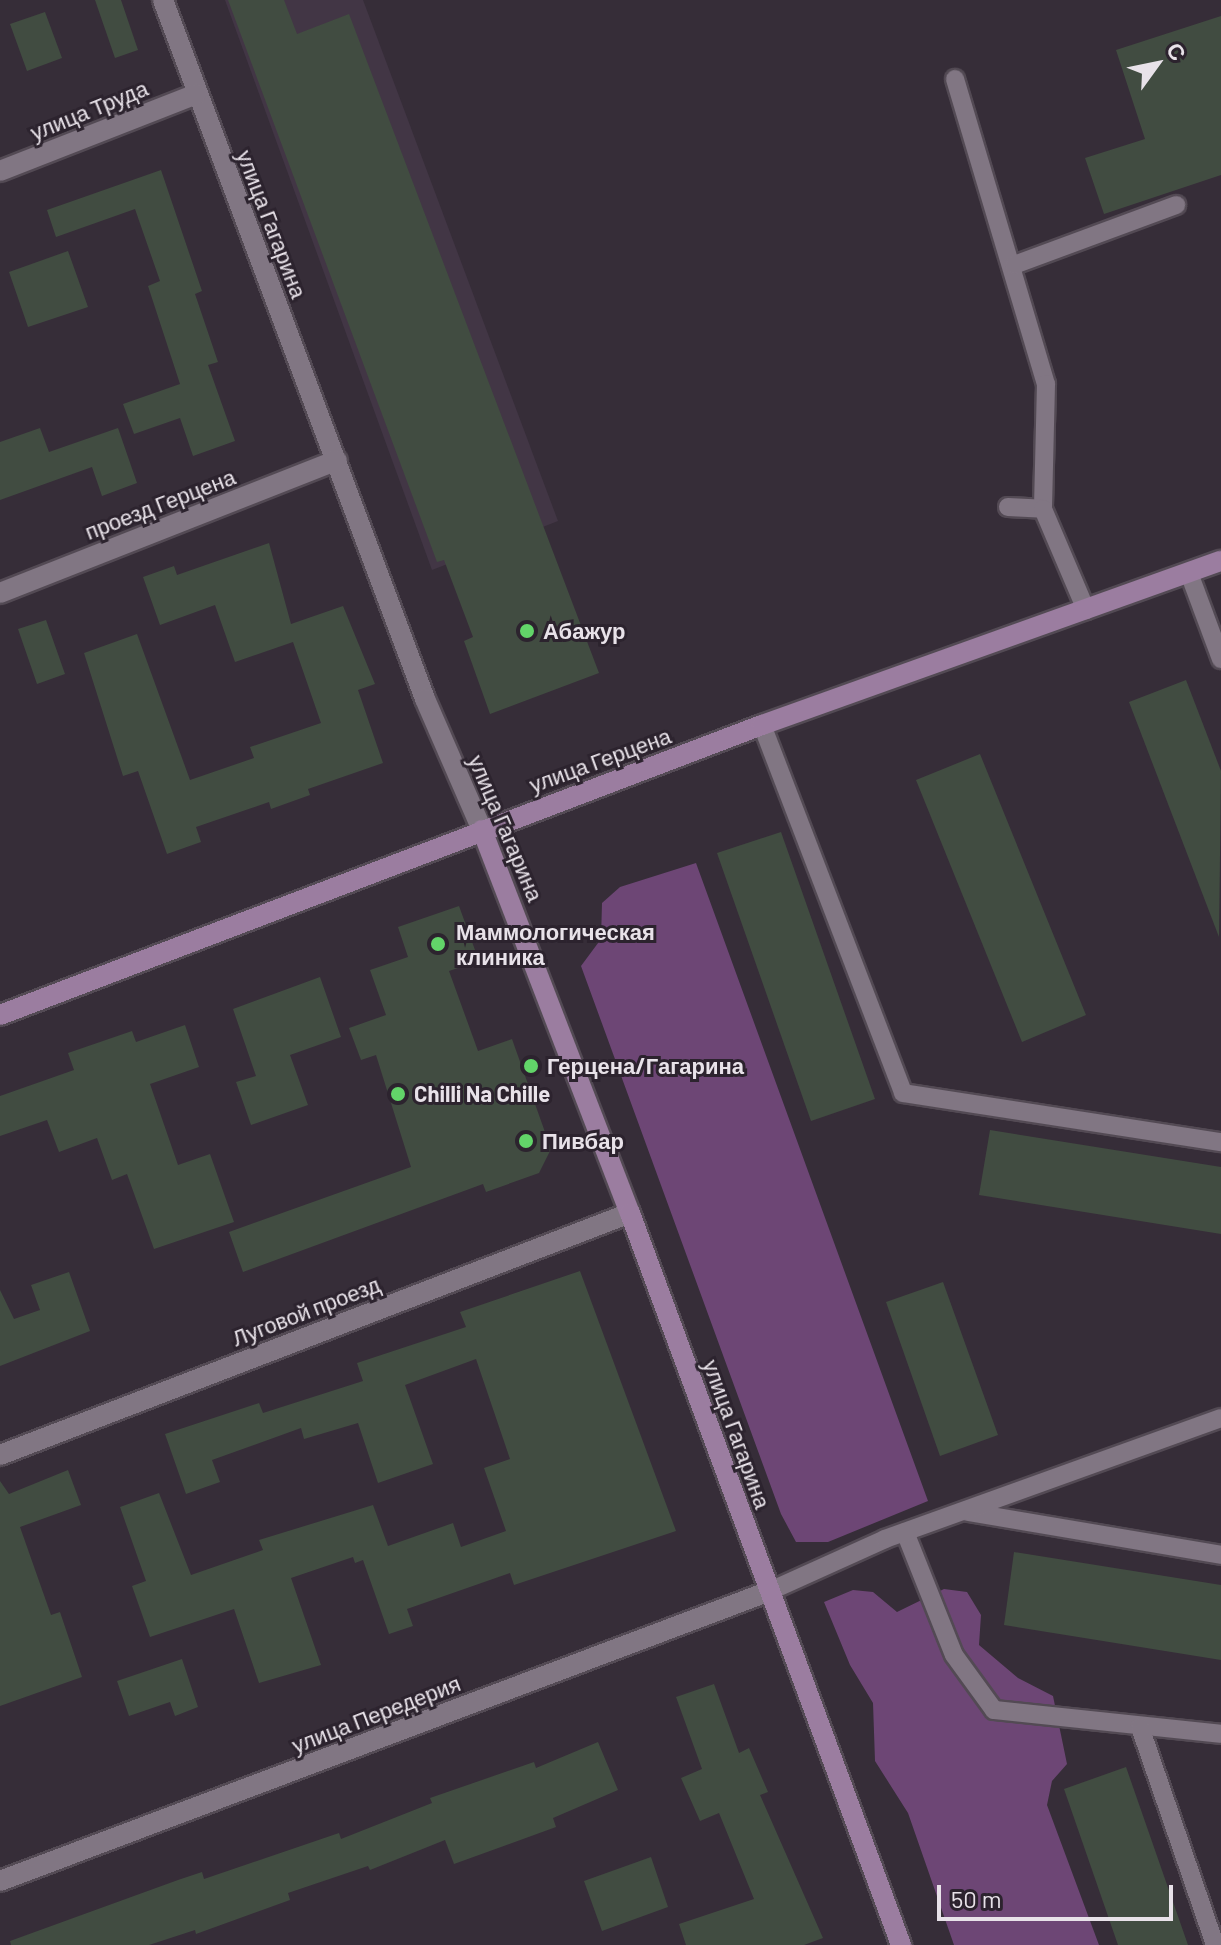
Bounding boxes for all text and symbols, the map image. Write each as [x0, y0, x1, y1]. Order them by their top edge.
north arrow [1117, 24, 1197, 104]
text: С [1162, 37, 1192, 65]
street label: улица Труда [26, 74, 152, 146]
street label: улица Гагарина [232, 146, 312, 302]
street label: проезд Герцена [81, 463, 239, 545]
place label: Абажур [543, 618, 625, 644]
marker: Абажур [518, 622, 536, 640]
street label: улица Герцена [526, 722, 674, 798]
street label: улица Гагарина [463, 751, 549, 905]
place label: Маммологическая клиника [456, 918, 655, 970]
marker: Маммологическая клиника [427, 933, 449, 955]
place label: Герцена/Гагарина [547, 1053, 744, 1079]
marker: Герцена/Гагарина [522, 1057, 540, 1075]
place label: Chilli Na Chille [414, 1081, 550, 1107]
marker: Chilli Na Chille [389, 1085, 407, 1103]
place label: Пивбар [542, 1128, 624, 1154]
marker: Пивбар [517, 1132, 535, 1150]
street label: Луговой проезд [228, 1271, 384, 1351]
street label: улица Гагарина [698, 1356, 776, 1512]
street label: улица Передерия [288, 1670, 464, 1758]
scale bar [941, 1869, 1177, 1919]
text: 50 m [951, 1884, 1002, 1913]

